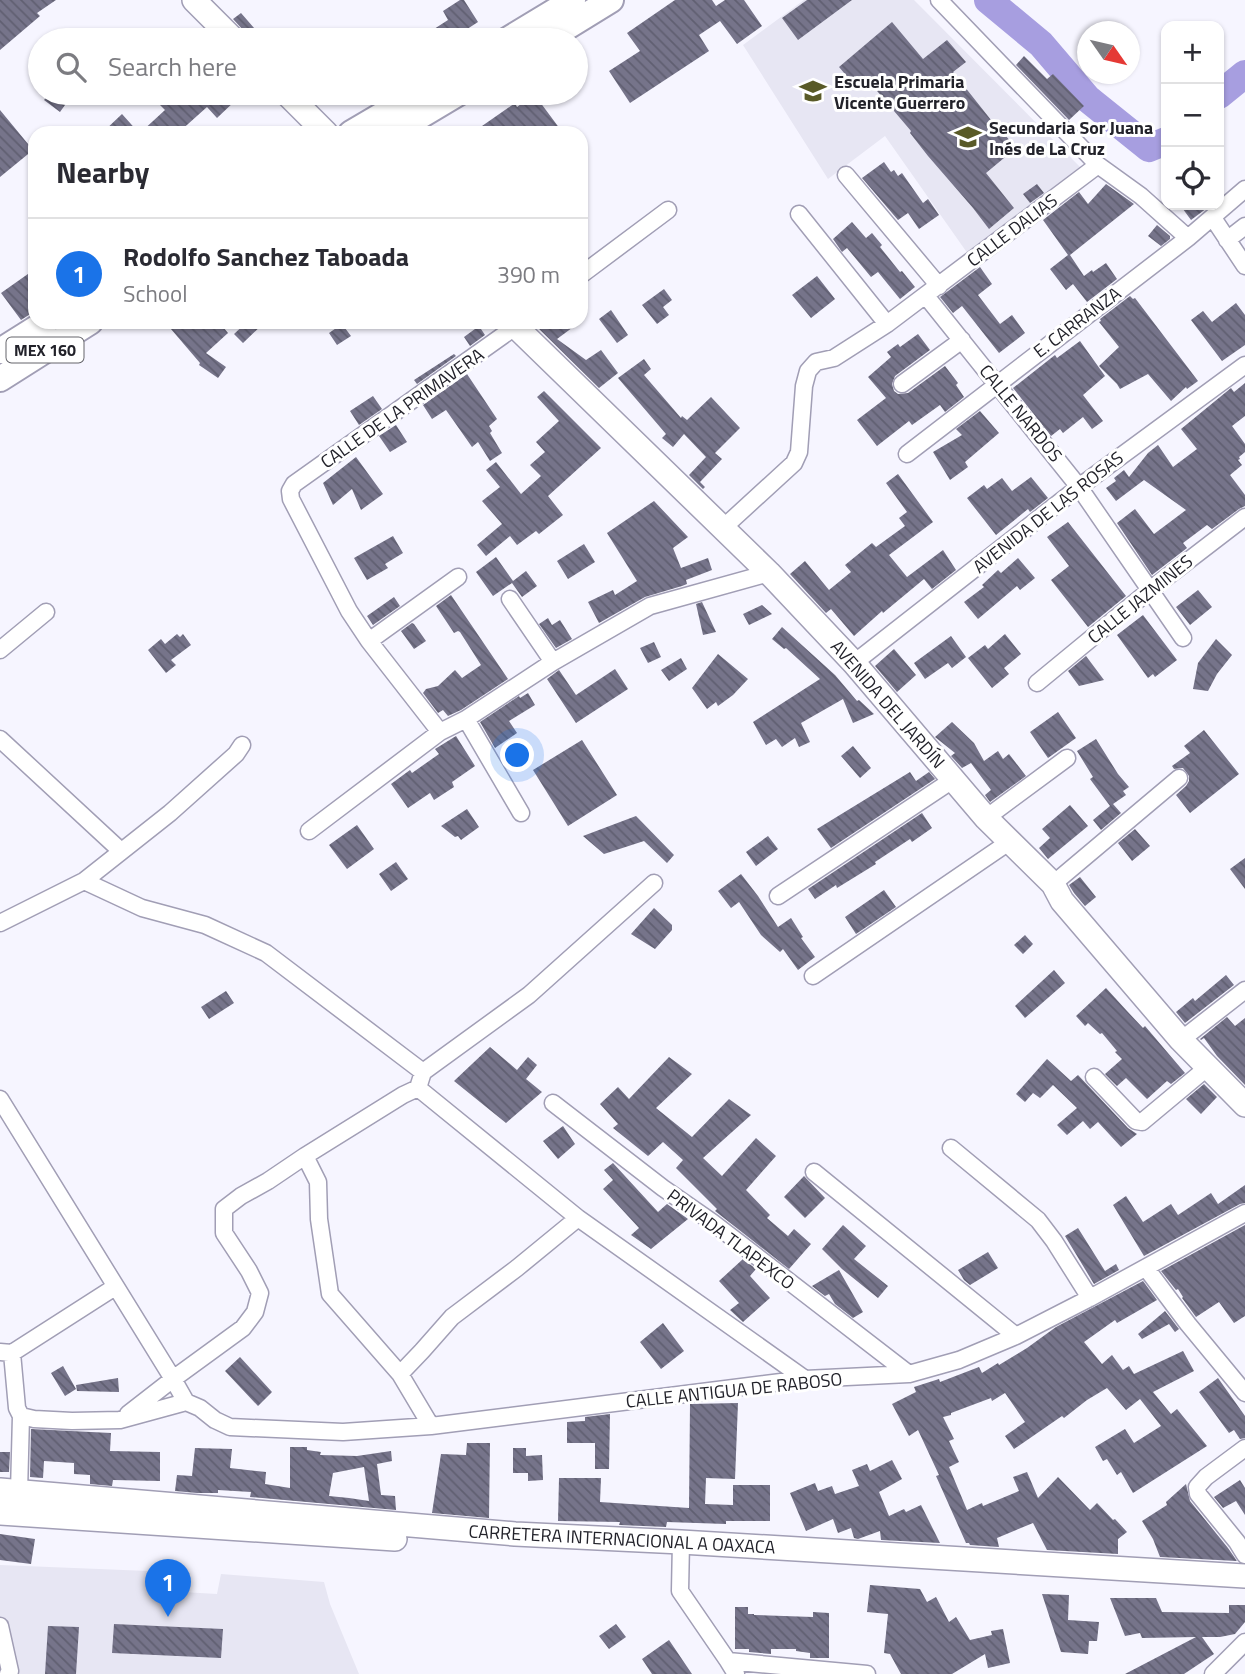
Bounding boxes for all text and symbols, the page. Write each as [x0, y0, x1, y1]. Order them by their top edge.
north arrow [1077, 21, 1140, 84]
map controls [1161, 21, 1224, 210]
button: + [1161, 21, 1224, 84]
search box [28, 28, 588, 105]
text: Search here [108, 47, 237, 86]
icon: search [52, 48, 90, 86]
place label: Escuela Primaria Vicente Guerrero [834, 68, 965, 116]
school or university icon: Escuela Primaria Vicente Guerrero [798, 76, 828, 106]
button: − [1161, 84, 1224, 147]
place label: Secundaria Sor Juana Inés de La Cruz [989, 114, 1153, 162]
school or university icon: Secundaria Sor Juana Inés de La Cruz [953, 122, 983, 152]
button: locate [1161, 147, 1224, 210]
text: Nearby [56, 149, 149, 195]
street label: CALLE DALIAS [961, 187, 1063, 273]
text: Rodolfo Sanchez Taboada [123, 237, 409, 276]
text: 1 [73, 257, 85, 292]
text: 390 m [497, 257, 560, 292]
text: School [123, 276, 187, 311]
street label: E. CARRANZA [1027, 280, 1127, 364]
road number: MEX 160 [7, 338, 84, 362]
street label: CALLE DE LA PRIMAVERA [315, 341, 489, 475]
street label: CALLE NARDOS [973, 358, 1069, 468]
street label: AVENIDA DE LAS ROSAS [967, 445, 1129, 579]
street label: CALLE JAZMINES [1082, 548, 1198, 650]
street label: AVENIDA DEL JARDÍN [824, 634, 952, 774]
your location [500, 738, 534, 772]
street label: PRIVADA TLAPEXCO [662, 1182, 800, 1296]
street label: CALLE ANTIGUA DE RABOSO [624, 1365, 844, 1415]
street label: CARRETERA INTERNACIONAL A OAXACA [468, 1517, 776, 1561]
pin: 1 [145, 1559, 191, 1617]

